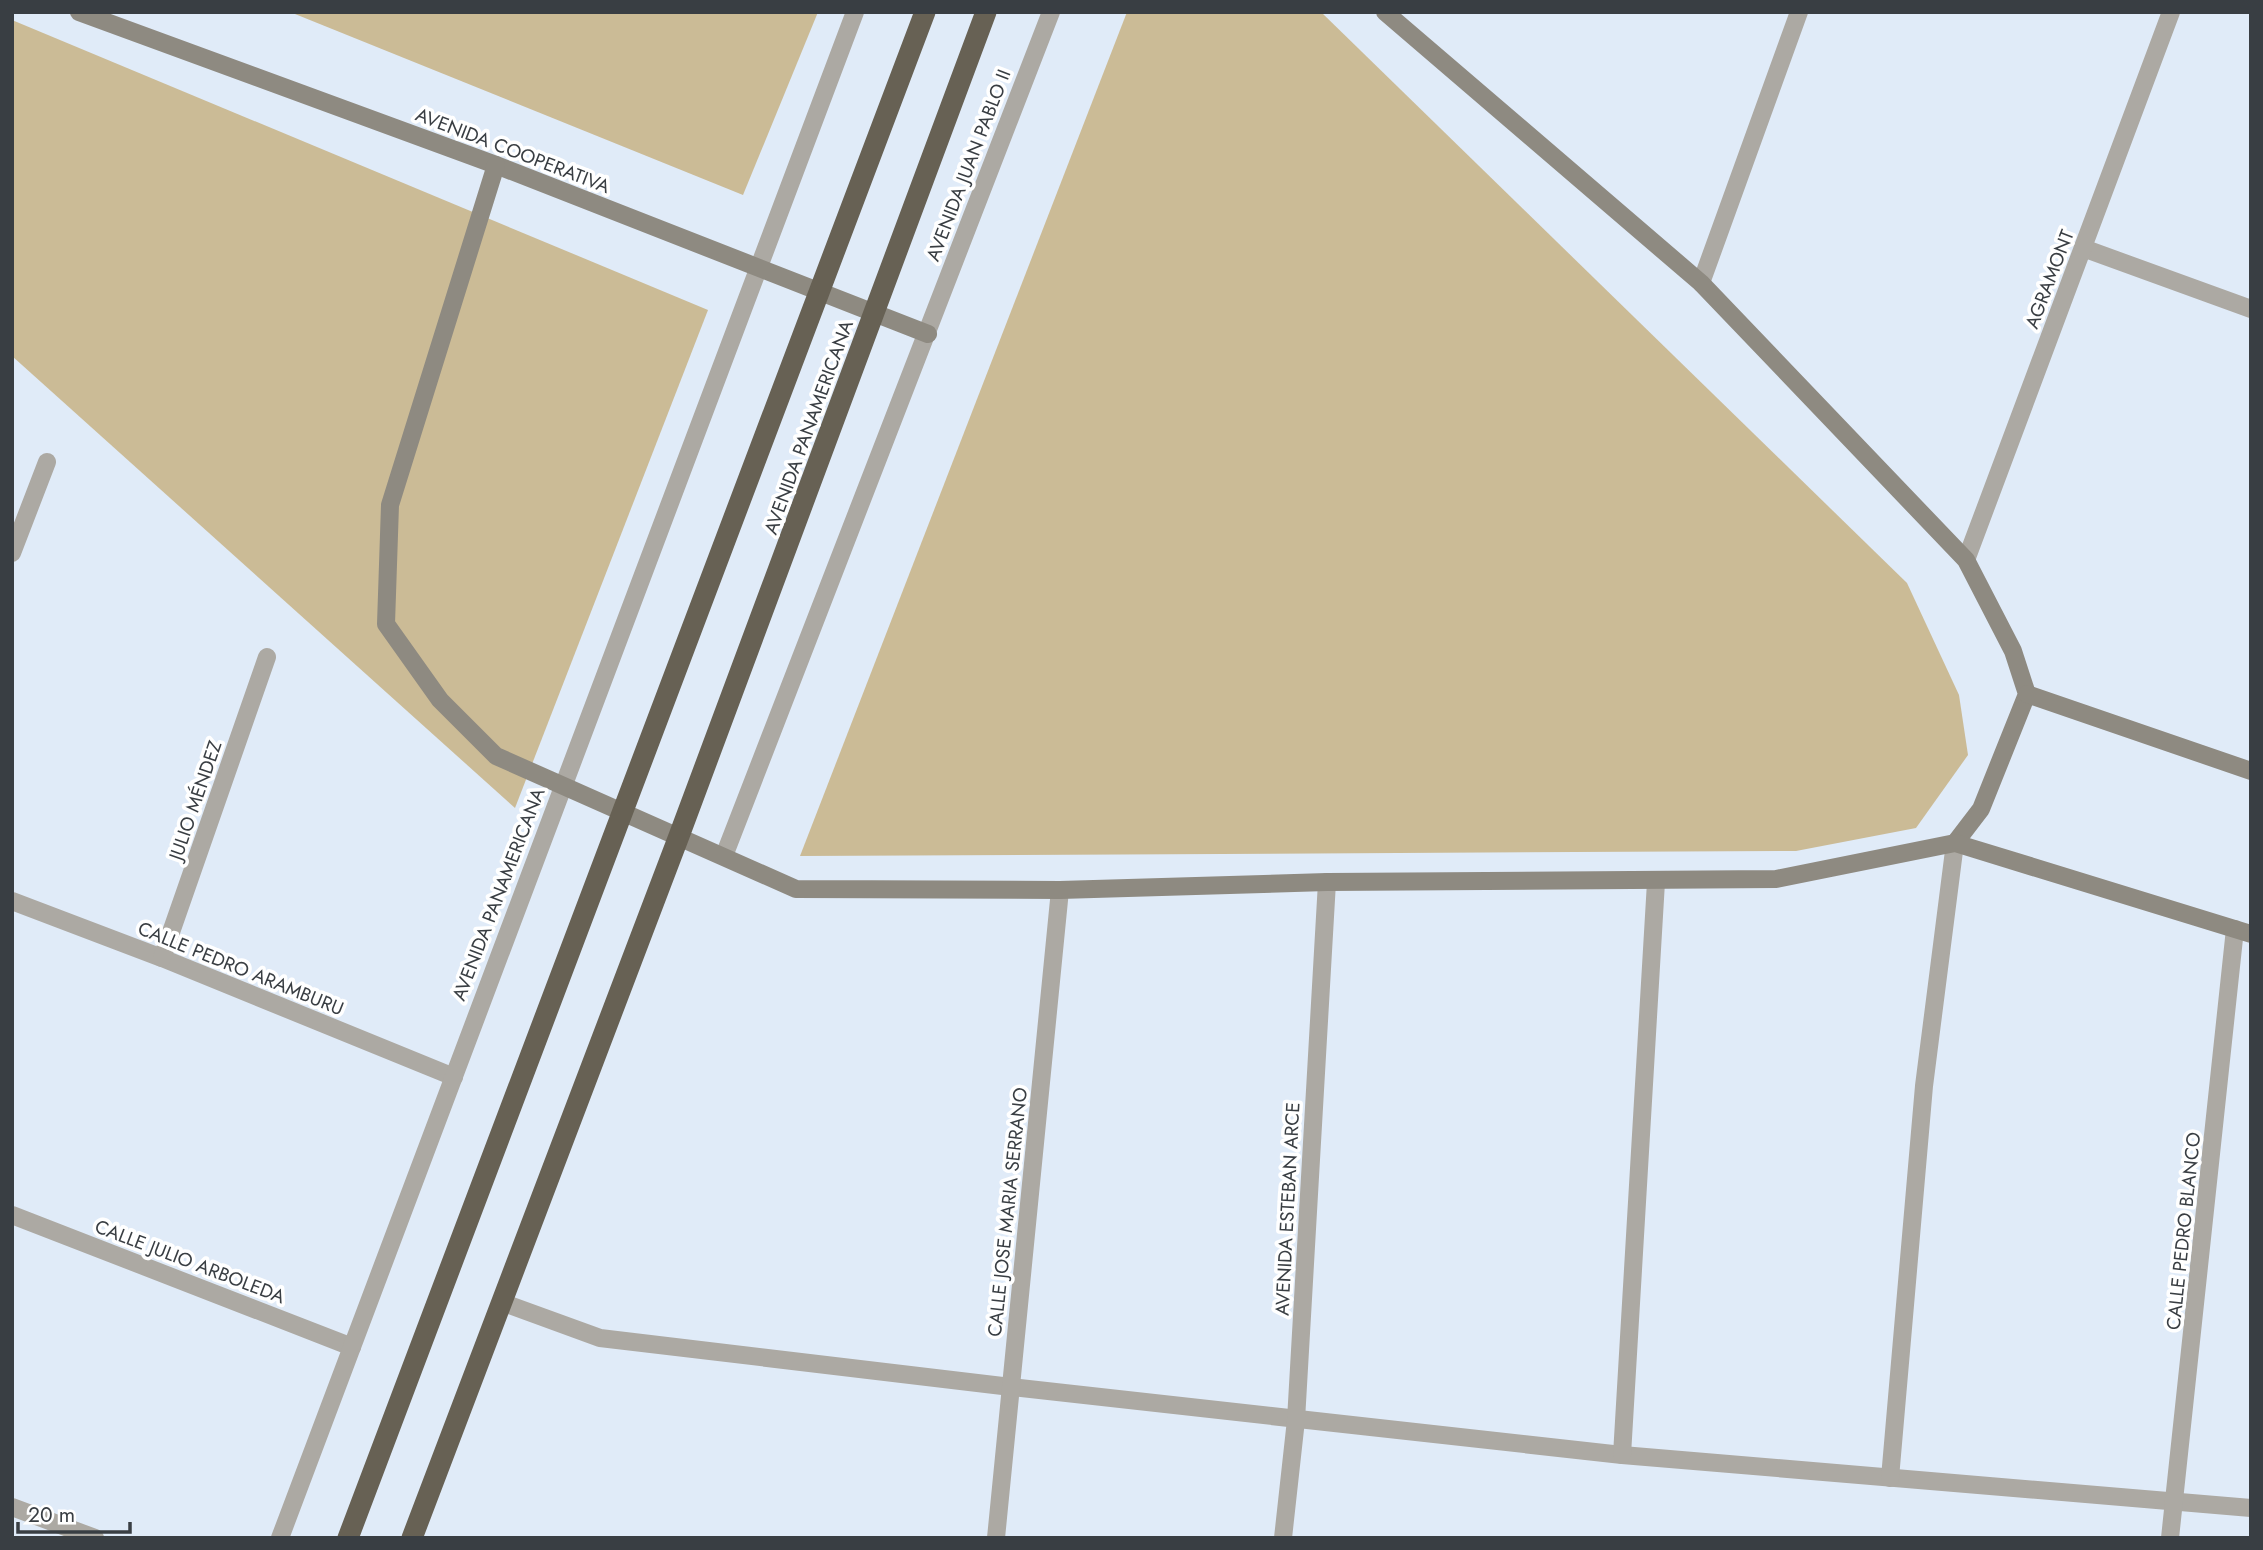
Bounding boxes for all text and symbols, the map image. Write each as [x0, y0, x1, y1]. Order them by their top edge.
street label: AVENIDA JUAN PABLO II [919, 65, 1017, 265]
street label: AVENIDA COOPERATIVA [412, 101, 614, 200]
street label: AGRAMONT [2018, 226, 2081, 332]
street label: AVENIDA PANAMERICANA [757, 316, 860, 538]
street label: JULIO MÉNDEZ [161, 737, 229, 866]
street label: AVENIDA PANAMERICANA [445, 783, 552, 1005]
street label: CALLE PEDRO ARAMBURU [134, 915, 348, 1022]
street label: CALLE JOSE MARIA SERRANO [981, 1086, 1034, 1338]
street label: AVENIDA ESTEBAN ARCE [1268, 1102, 1307, 1316]
street label: CALLE PEDRO BLANCO [2160, 1131, 2207, 1331]
street label: CALLE JULIO ARBOLEDA [91, 1213, 289, 1310]
scale bar [18, 1490, 130, 1534]
text: 20 m [28, 1500, 75, 1530]

